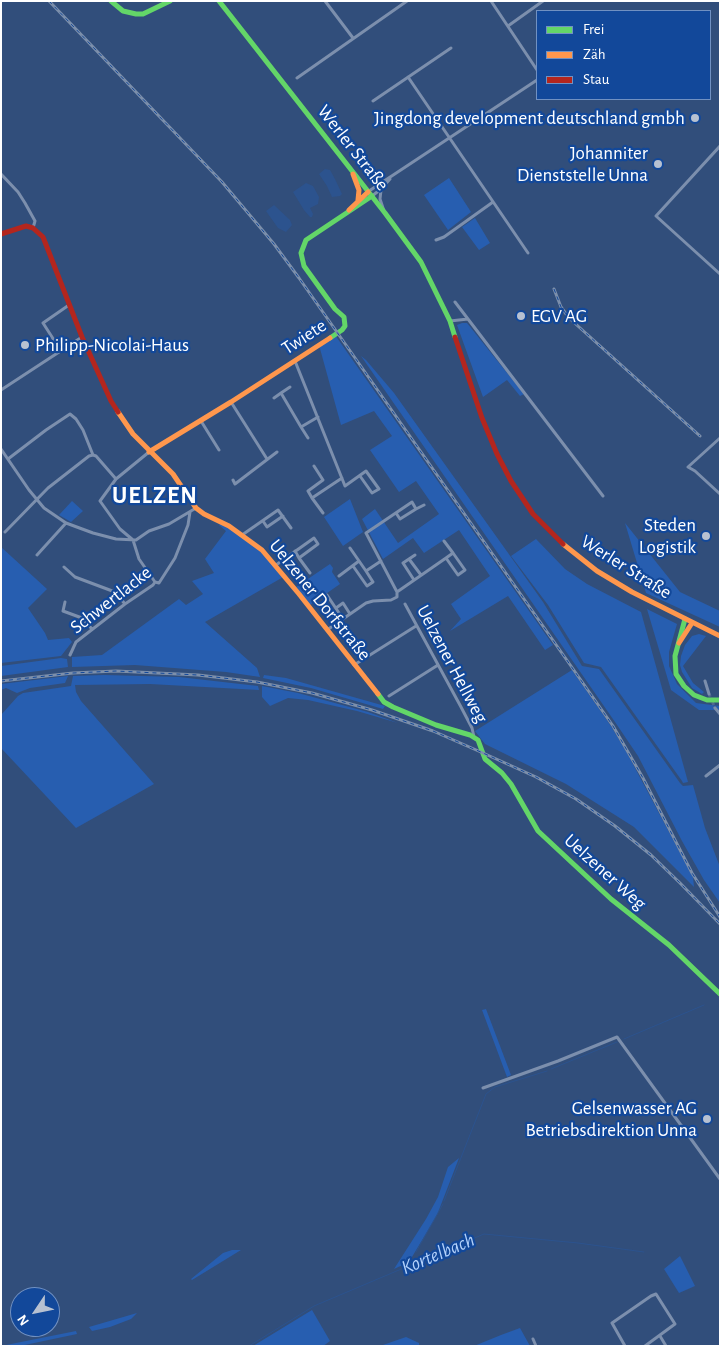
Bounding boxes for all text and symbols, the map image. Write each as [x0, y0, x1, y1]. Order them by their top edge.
legend [536, 10, 711, 100]
text: Frei [583, 22, 604, 37]
text: Zäh [583, 47, 606, 62]
text: Stau [583, 72, 609, 87]
street label: Werler Straße [312, 100, 394, 196]
place label: Jingdong development deutschland gmbh [374, 107, 685, 129]
marker: Jingdong development deutschland gmbh [689, 112, 701, 124]
place label: Johanniter Dienststelle Unna [517, 142, 648, 186]
marker: Johanniter Dienststelle Unna [652, 158, 664, 170]
place label: EGV AG [531, 305, 587, 327]
marker: EGV AG [515, 310, 527, 322]
street label: Twiete [277, 314, 331, 360]
place label: Philipp-Nicolai-Haus [35, 334, 189, 356]
marker: Philipp-Nicolai-Haus [19, 339, 31, 351]
district label: UELZEN [111, 482, 199, 510]
place label: Steden Logistik [639, 514, 696, 558]
street label: Werler Straße [576, 530, 676, 604]
marker: Steden Logistik [700, 530, 712, 542]
street label: Uelzener Dorfstraße [264, 535, 376, 665]
street label: Schwertlacke [66, 561, 156, 639]
street label: Uelzener Hellweg [411, 601, 493, 727]
street label: Uelzener Weg [559, 829, 651, 915]
place label: Gelsenwasser AG Betriebsdirektion Unna [525, 1097, 697, 1141]
marker: Gelsenwasser AG Betriebsdirektion Unna [701, 1113, 713, 1125]
water label: Kortelbach [398, 1228, 478, 1280]
north arrow [10, 1287, 60, 1337]
text: N [15, 1312, 32, 1328]

